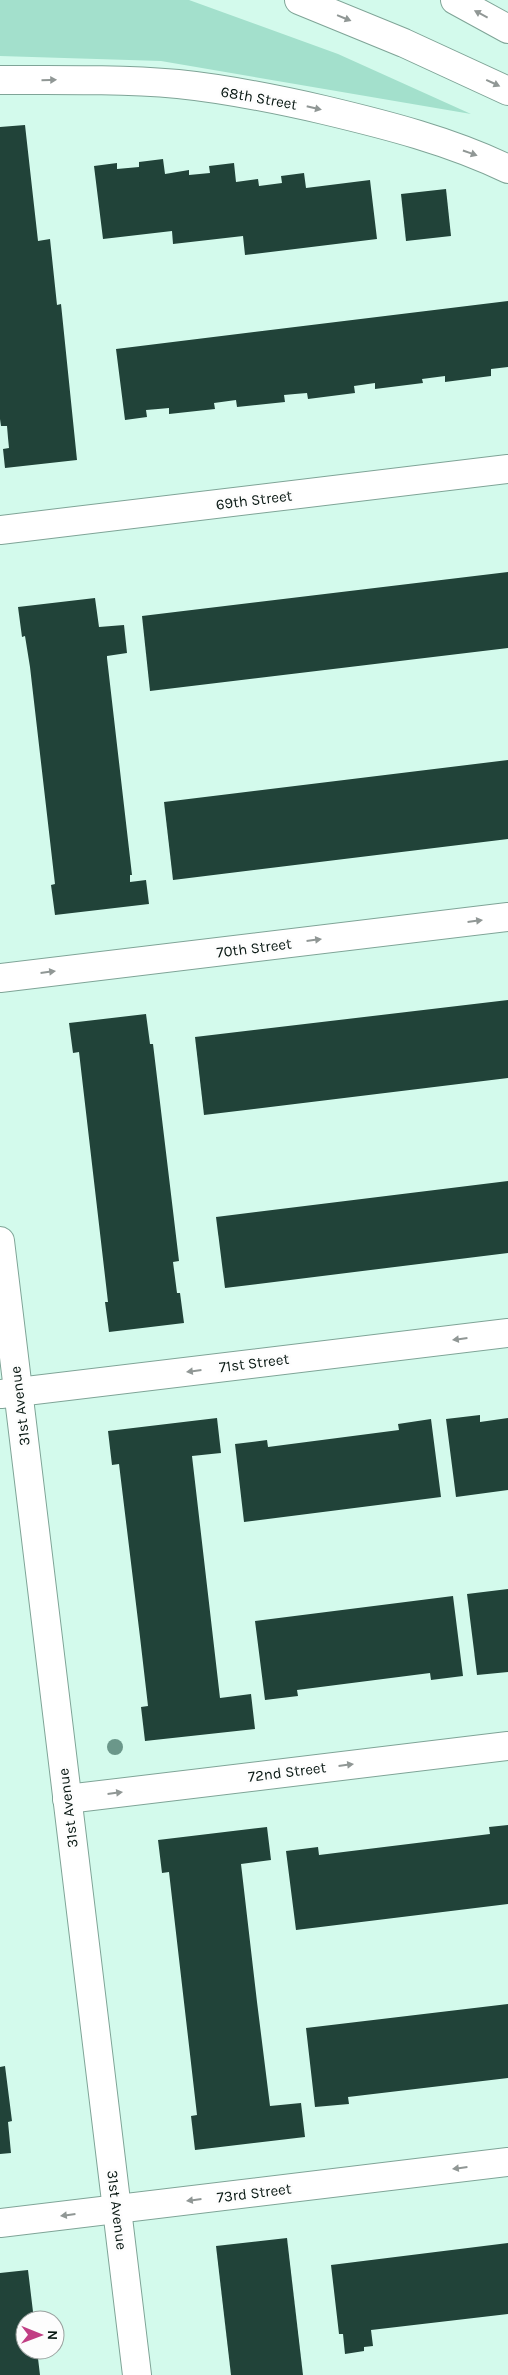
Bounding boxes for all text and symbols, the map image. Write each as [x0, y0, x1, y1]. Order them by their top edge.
one-way arrow [474, 10, 489, 18]
one-way arrow [337, 14, 352, 22]
one-way arrow [41, 76, 57, 84]
one-way arrow [486, 80, 500, 88]
street label: 68th Street [219, 82, 299, 114]
one-way arrow [306, 104, 322, 112]
one-way arrow [463, 149, 478, 157]
street label: 69th Street [215, 486, 294, 514]
one-way arrow [468, 917, 484, 925]
street label: 70th Street [215, 934, 293, 962]
one-way arrow [306, 936, 322, 944]
one-way arrow [41, 968, 57, 976]
one-way arrow [451, 1335, 467, 1343]
street label: 71st Street [218, 1350, 290, 1376]
street label: 31st Avenue [6, 1365, 34, 1447]
one-way arrow [186, 1367, 202, 1375]
street label: 72nd Street [247, 1758, 327, 1786]
one-way arrow [338, 1761, 354, 1769]
street label: 31st Avenue [54, 1767, 82, 1849]
one-way arrow [108, 1789, 124, 1797]
one-way arrow [451, 2164, 467, 2172]
street label: 31st Avenue [103, 2169, 131, 2251]
street label: 73rd Street [216, 2179, 293, 2207]
one-way arrow [186, 2196, 202, 2204]
one-way arrow [59, 2211, 75, 2219]
north arrow [15, 2310, 65, 2360]
text: N [44, 2330, 61, 2340]

